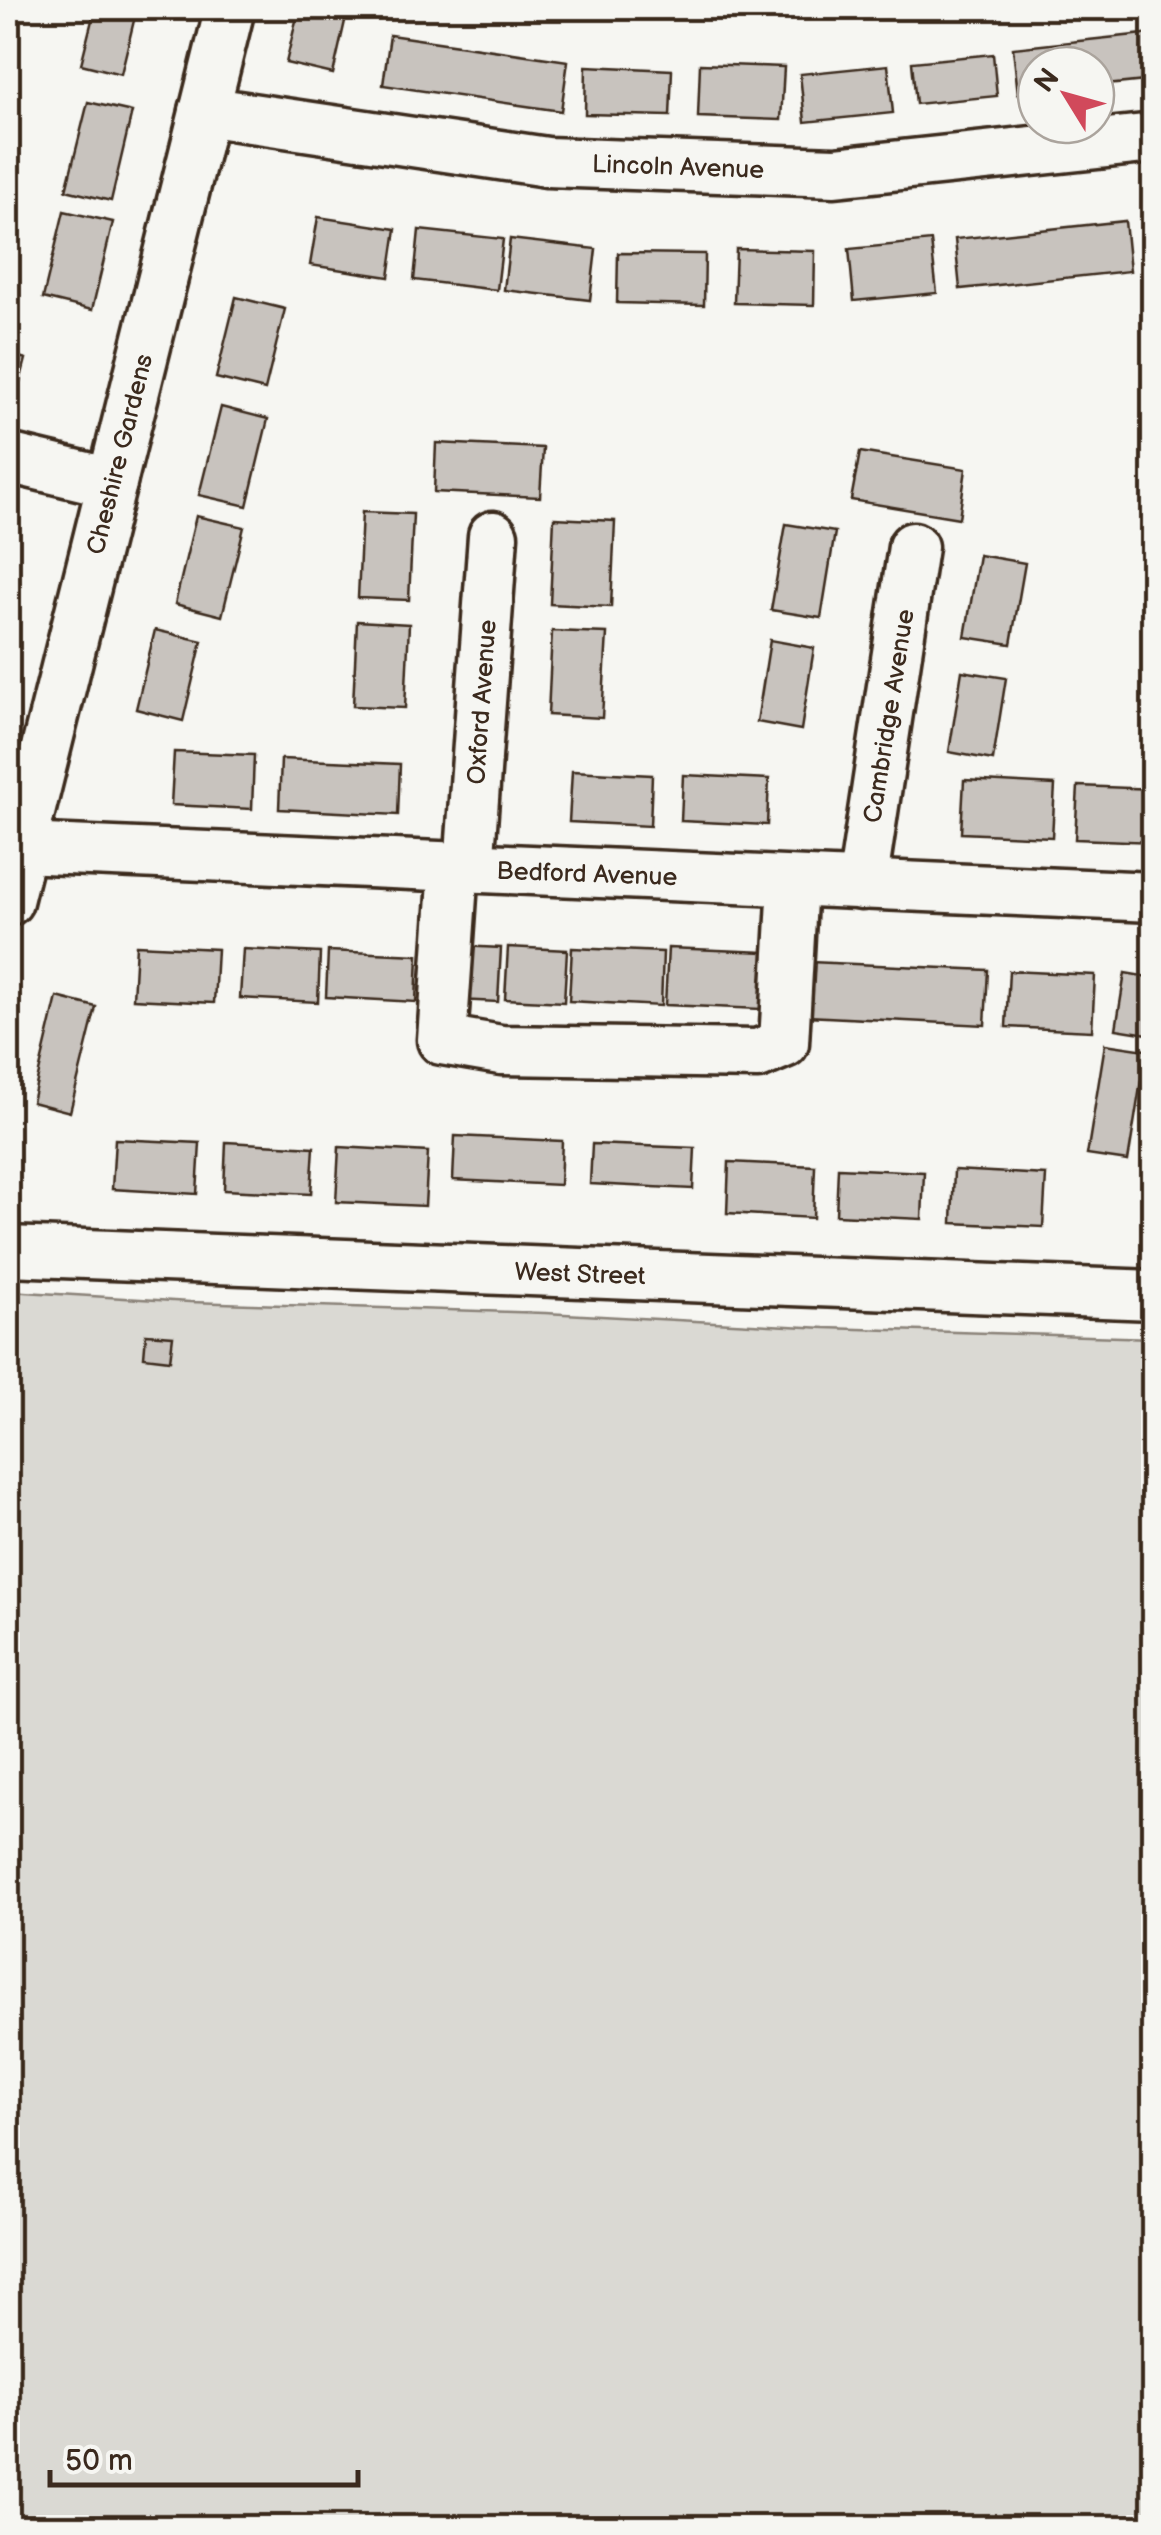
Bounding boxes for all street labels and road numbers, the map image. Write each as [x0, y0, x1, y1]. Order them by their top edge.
street label: Lincoln Avenue [591, 149, 765, 186]
street label: Cheshire Gardens [81, 351, 160, 558]
street label: Cambridge Avenue [857, 607, 922, 825]
street label: Oxford Avenue [461, 618, 504, 786]
street label: Bedford Avenue [496, 856, 678, 893]
street label: West Street [514, 1257, 646, 1292]

